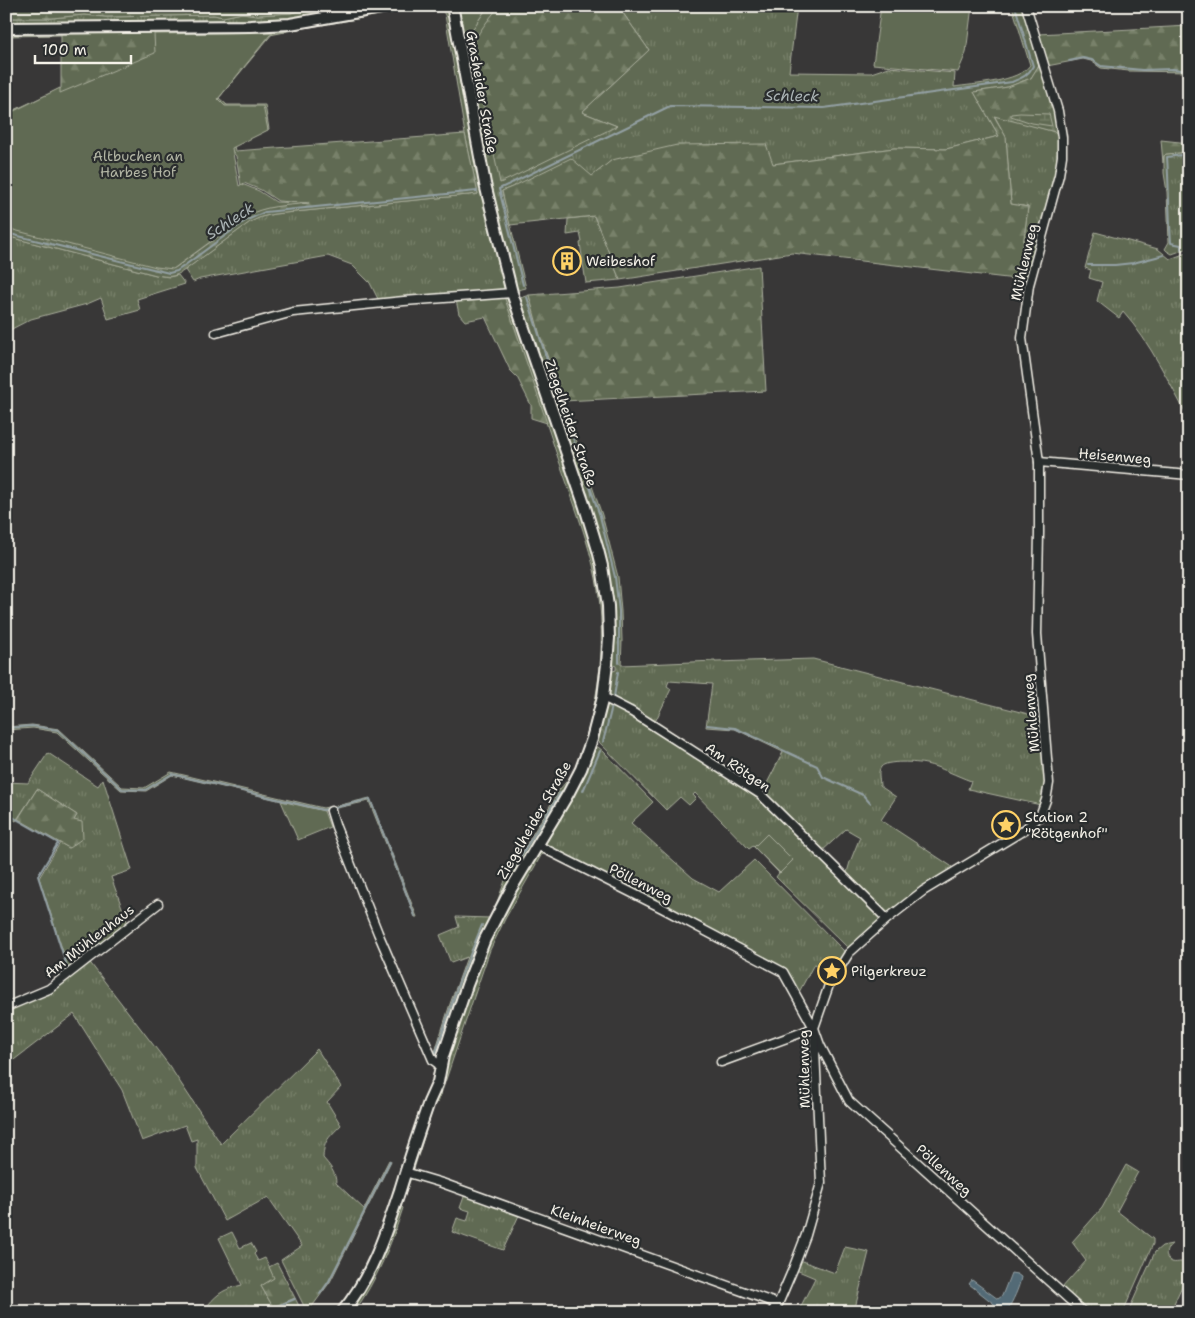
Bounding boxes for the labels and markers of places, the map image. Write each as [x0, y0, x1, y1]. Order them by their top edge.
building icon: Weibeshof [552, 246, 582, 276]
place label: Weibeshof [586, 252, 656, 270]
place label: Station 2 "Rötgenhof" [1025, 808, 1108, 842]
place icon: Station 2 "Rötgenhof" [991, 810, 1021, 840]
place icon: Pilgerkreuz [817, 956, 847, 986]
place label: Pilgerkreuz [851, 962, 927, 980]

